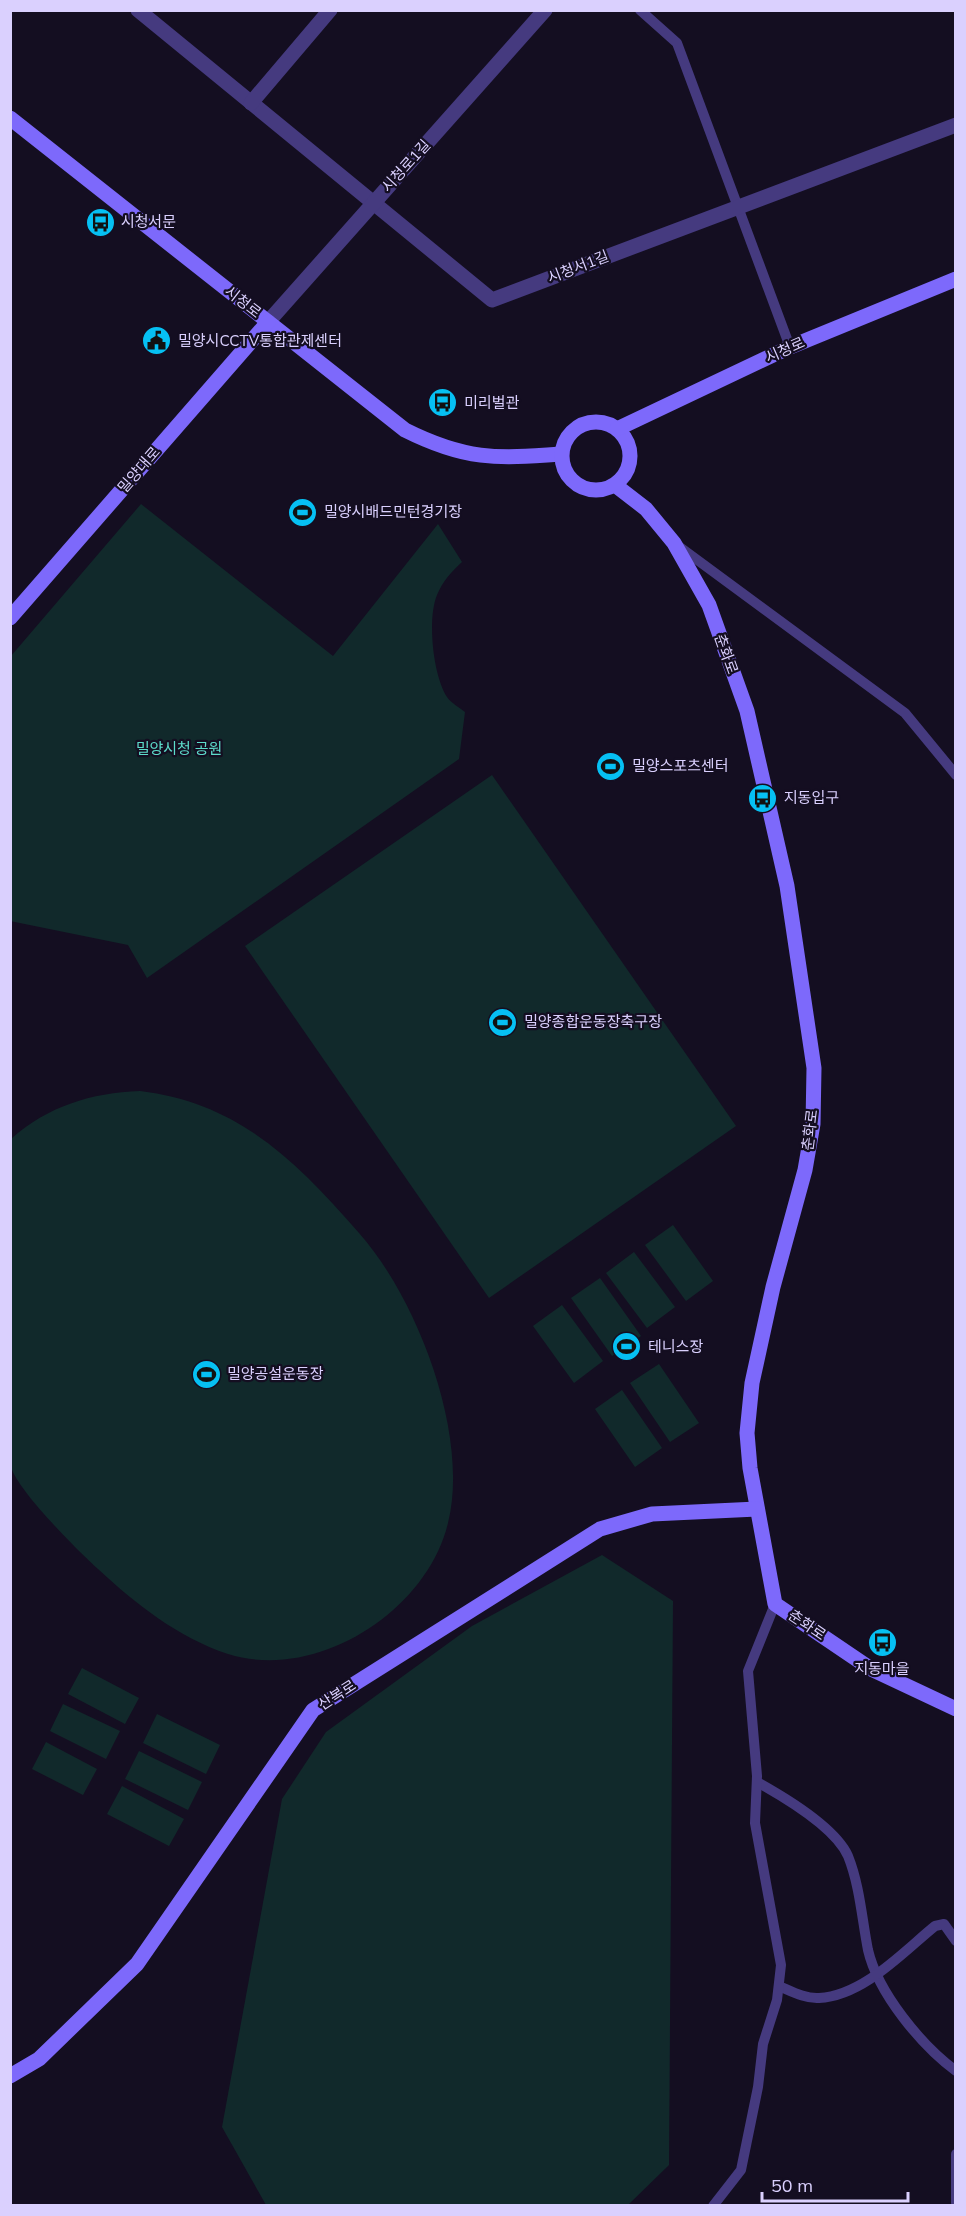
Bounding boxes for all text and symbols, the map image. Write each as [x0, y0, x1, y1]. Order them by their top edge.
street label: 시청로1길 [377, 135, 434, 196]
bus stop icon: 시청서문 [84, 206, 116, 238]
place label: 시청서문 [121, 212, 176, 231]
street label: 시청서1길 [544, 246, 611, 287]
street label: 시청로 [221, 281, 265, 322]
public building icon: 밀양시CCTV통합관제센터 [141, 325, 173, 357]
place label: 밀양시CCTV통합관제센터 [178, 331, 342, 350]
street label: 시청로 [762, 332, 808, 367]
bus stop icon: 미리벌관 [427, 387, 459, 419]
place label: 미리벌관 [464, 393, 519, 412]
street label: 밀양대로 [113, 443, 164, 497]
sports icon: 밀양시배드민턴경기장 [287, 496, 319, 528]
place label: 밀양시배드민턴경기장 [324, 502, 462, 521]
street label: 춘화로 [710, 631, 742, 677]
park label: 밀양시청 공원 [136, 739, 222, 758]
sports icon: 밀양스포츠센터 [595, 750, 627, 782]
place label: 밀양스포츠센터 [632, 756, 729, 775]
bus stop icon: 지동입구 [747, 782, 779, 814]
place label: 지동입구 [784, 788, 839, 807]
sports icon: 밀양종합운동장축구장 [487, 1006, 519, 1038]
place label: 밀양종합운동장축구장 [524, 1012, 662, 1031]
street label: 춘화로 [798, 1108, 821, 1152]
sports icon: 테니스장 [611, 1331, 643, 1363]
place label: 테니스장 [648, 1337, 703, 1356]
sports icon: 밀양공설운동장 [190, 1358, 222, 1390]
place label: 밀양공설운동장 [227, 1364, 324, 1383]
street label: 춘화로 [785, 1605, 830, 1644]
bus stop icon: 지동마을 [866, 1626, 898, 1658]
place label: 지동마을 [854, 1659, 910, 1678]
street label: 산복로 [314, 1675, 359, 1714]
scale bar [762, 2165, 908, 2203]
text: 50 m [771, 2174, 813, 2197]

